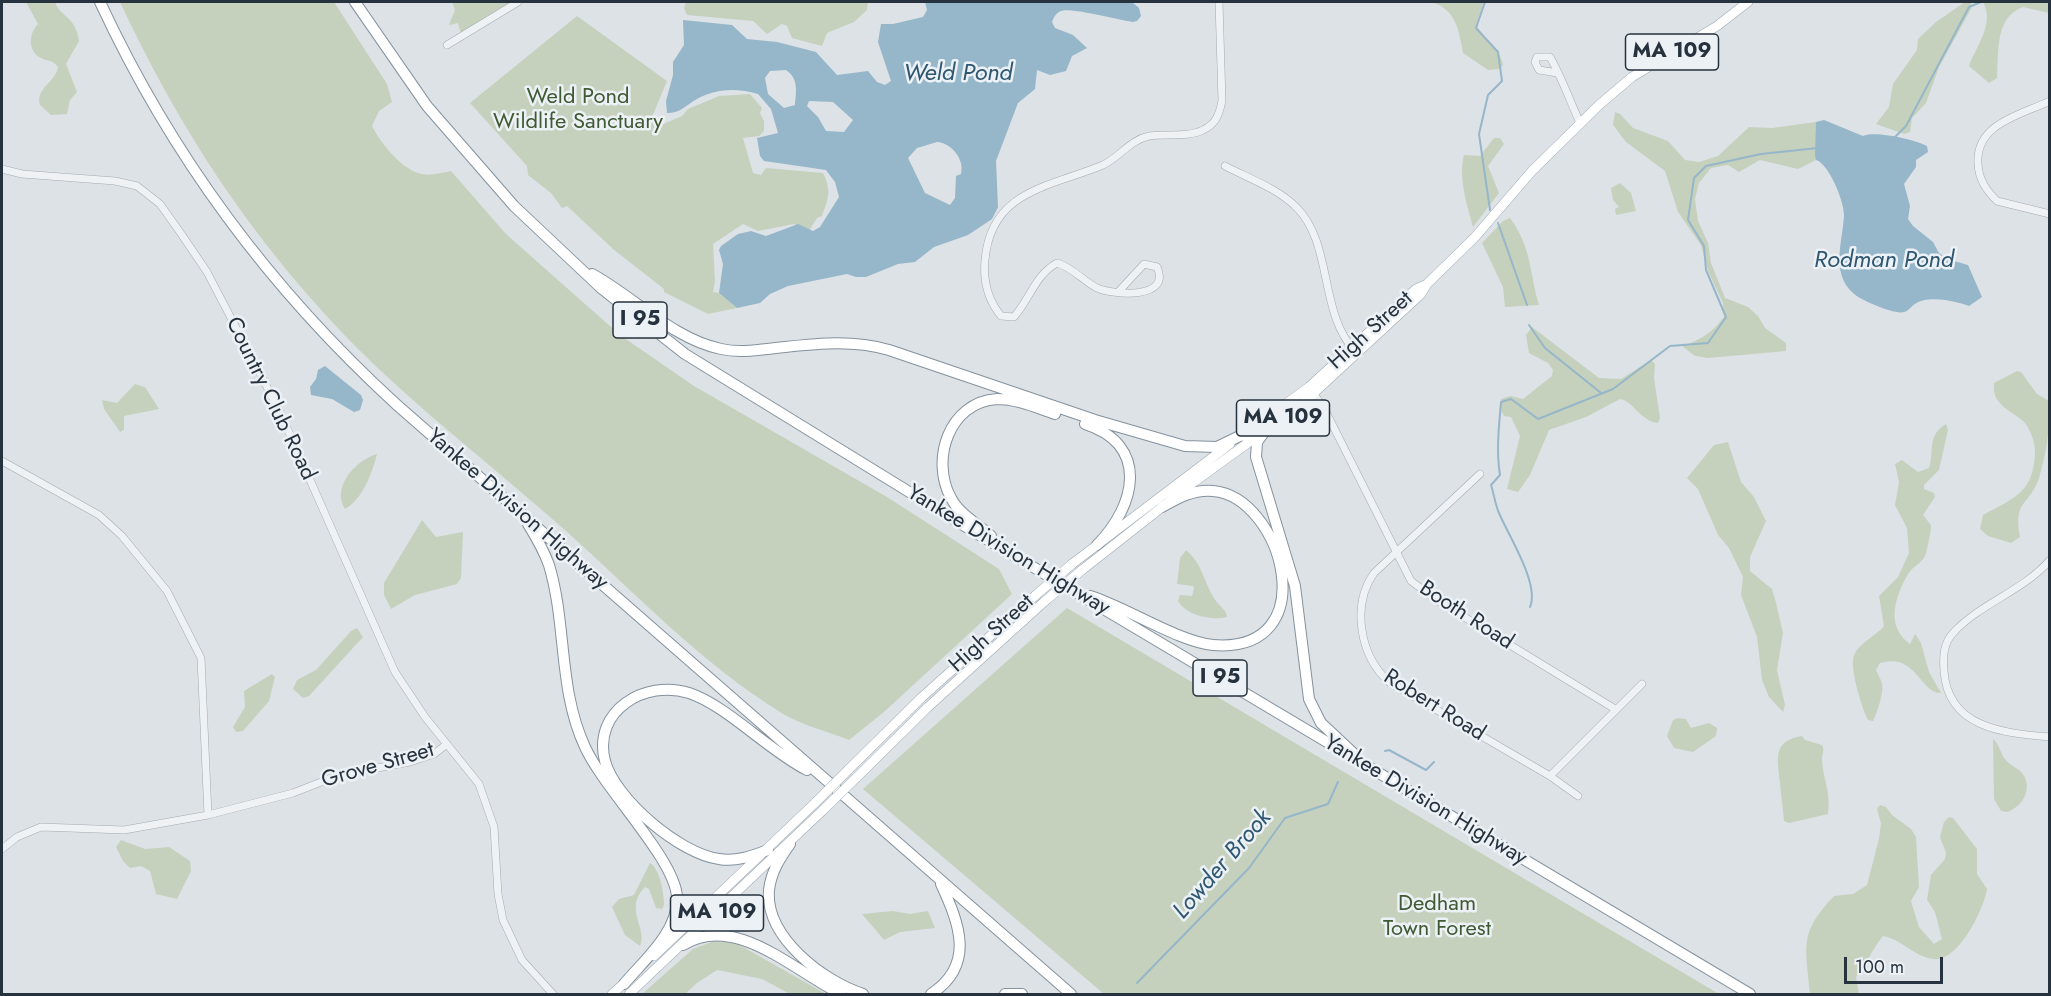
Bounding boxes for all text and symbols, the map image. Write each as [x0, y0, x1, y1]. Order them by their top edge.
road number: MA 109 [1626, 34, 1718, 70]
water label: Weld Pond [903, 60, 1013, 88]
park label: Weld Pond Wildlife Sanctuary [493, 85, 663, 136]
water label: Rodman Pond [1814, 247, 1954, 275]
street label: High Street [1323, 286, 1419, 376]
road number: I 95 [613, 302, 667, 338]
street label: Country Club Road [219, 313, 321, 485]
road number: MA 109 [1236, 400, 1330, 436]
street label: Yankee Division Highway [421, 424, 613, 596]
street label: Yankee Division Highway [902, 480, 1114, 622]
street label: Booth Road [1414, 576, 1518, 656]
street label: High Street [944, 589, 1040, 679]
road number: I 95 [1193, 660, 1247, 696]
street label: Robert Road [1378, 664, 1490, 748]
street label: Yankee Division Highway [1319, 730, 1531, 872]
street label: Grove Street [319, 737, 437, 795]
water label: Lowder Brook [1168, 804, 1278, 926]
park label: Dedham Town Forest [1383, 892, 1491, 944]
road number: MA 109 [670, 895, 764, 931]
scale bar [1847, 945, 1946, 983]
text: 100 m [1855, 954, 1904, 980]

